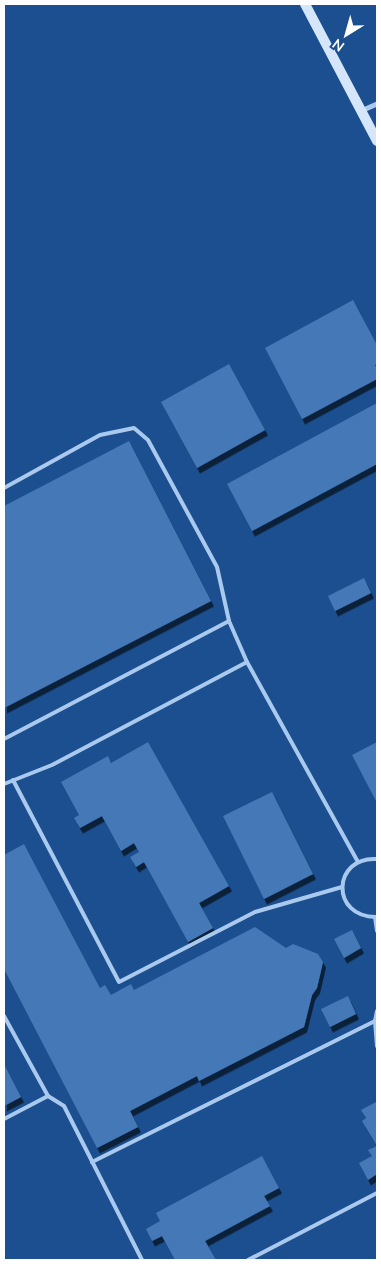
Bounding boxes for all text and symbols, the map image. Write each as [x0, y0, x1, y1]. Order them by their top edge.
north arrow [321, 10, 371, 60]
text: N [329, 35, 348, 56]

